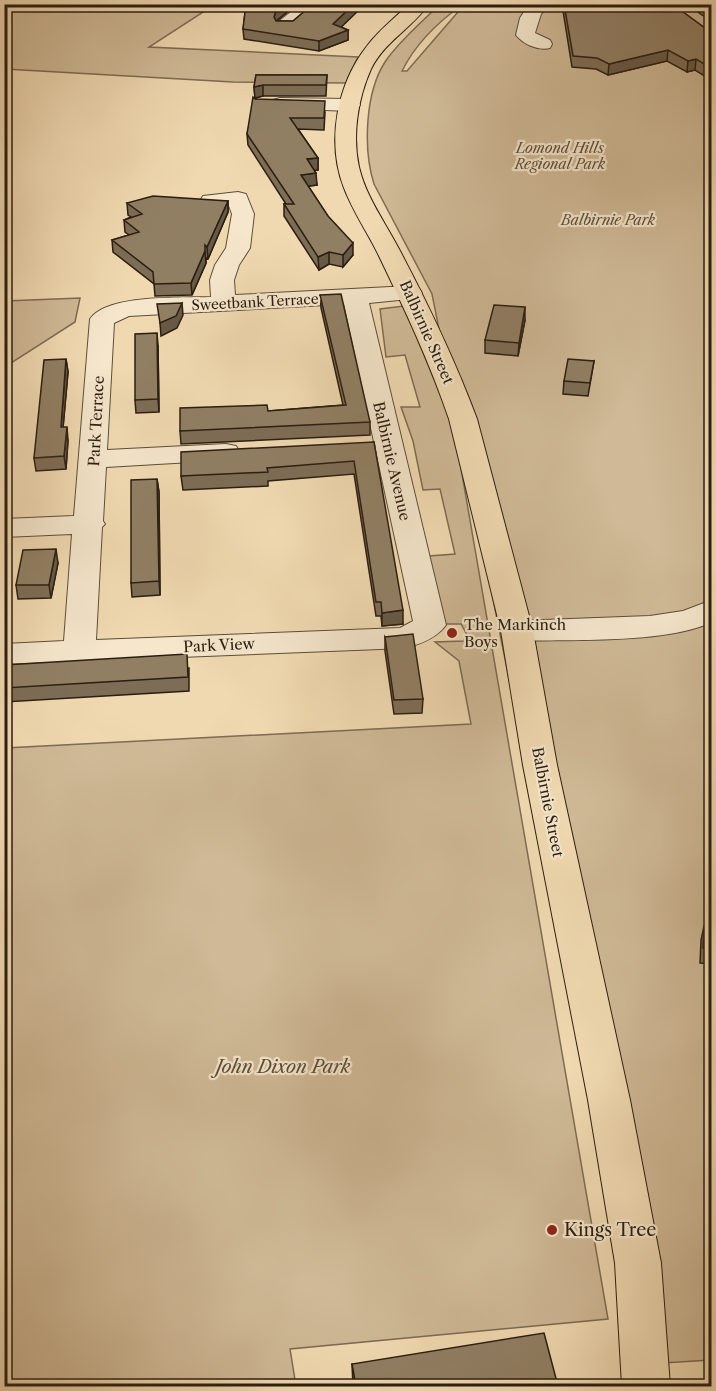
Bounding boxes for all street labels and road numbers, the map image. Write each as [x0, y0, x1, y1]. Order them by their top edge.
street label: Balbirnie Street [396, 277, 459, 387]
street label: Sweetbank Terrace [191, 290, 319, 314]
street label: Park Terrace [84, 375, 108, 467]
street label: Balbirnie Avenue [369, 399, 415, 523]
street label: Park View [183, 634, 256, 656]
street label: Balbirnie Street [528, 745, 568, 859]

